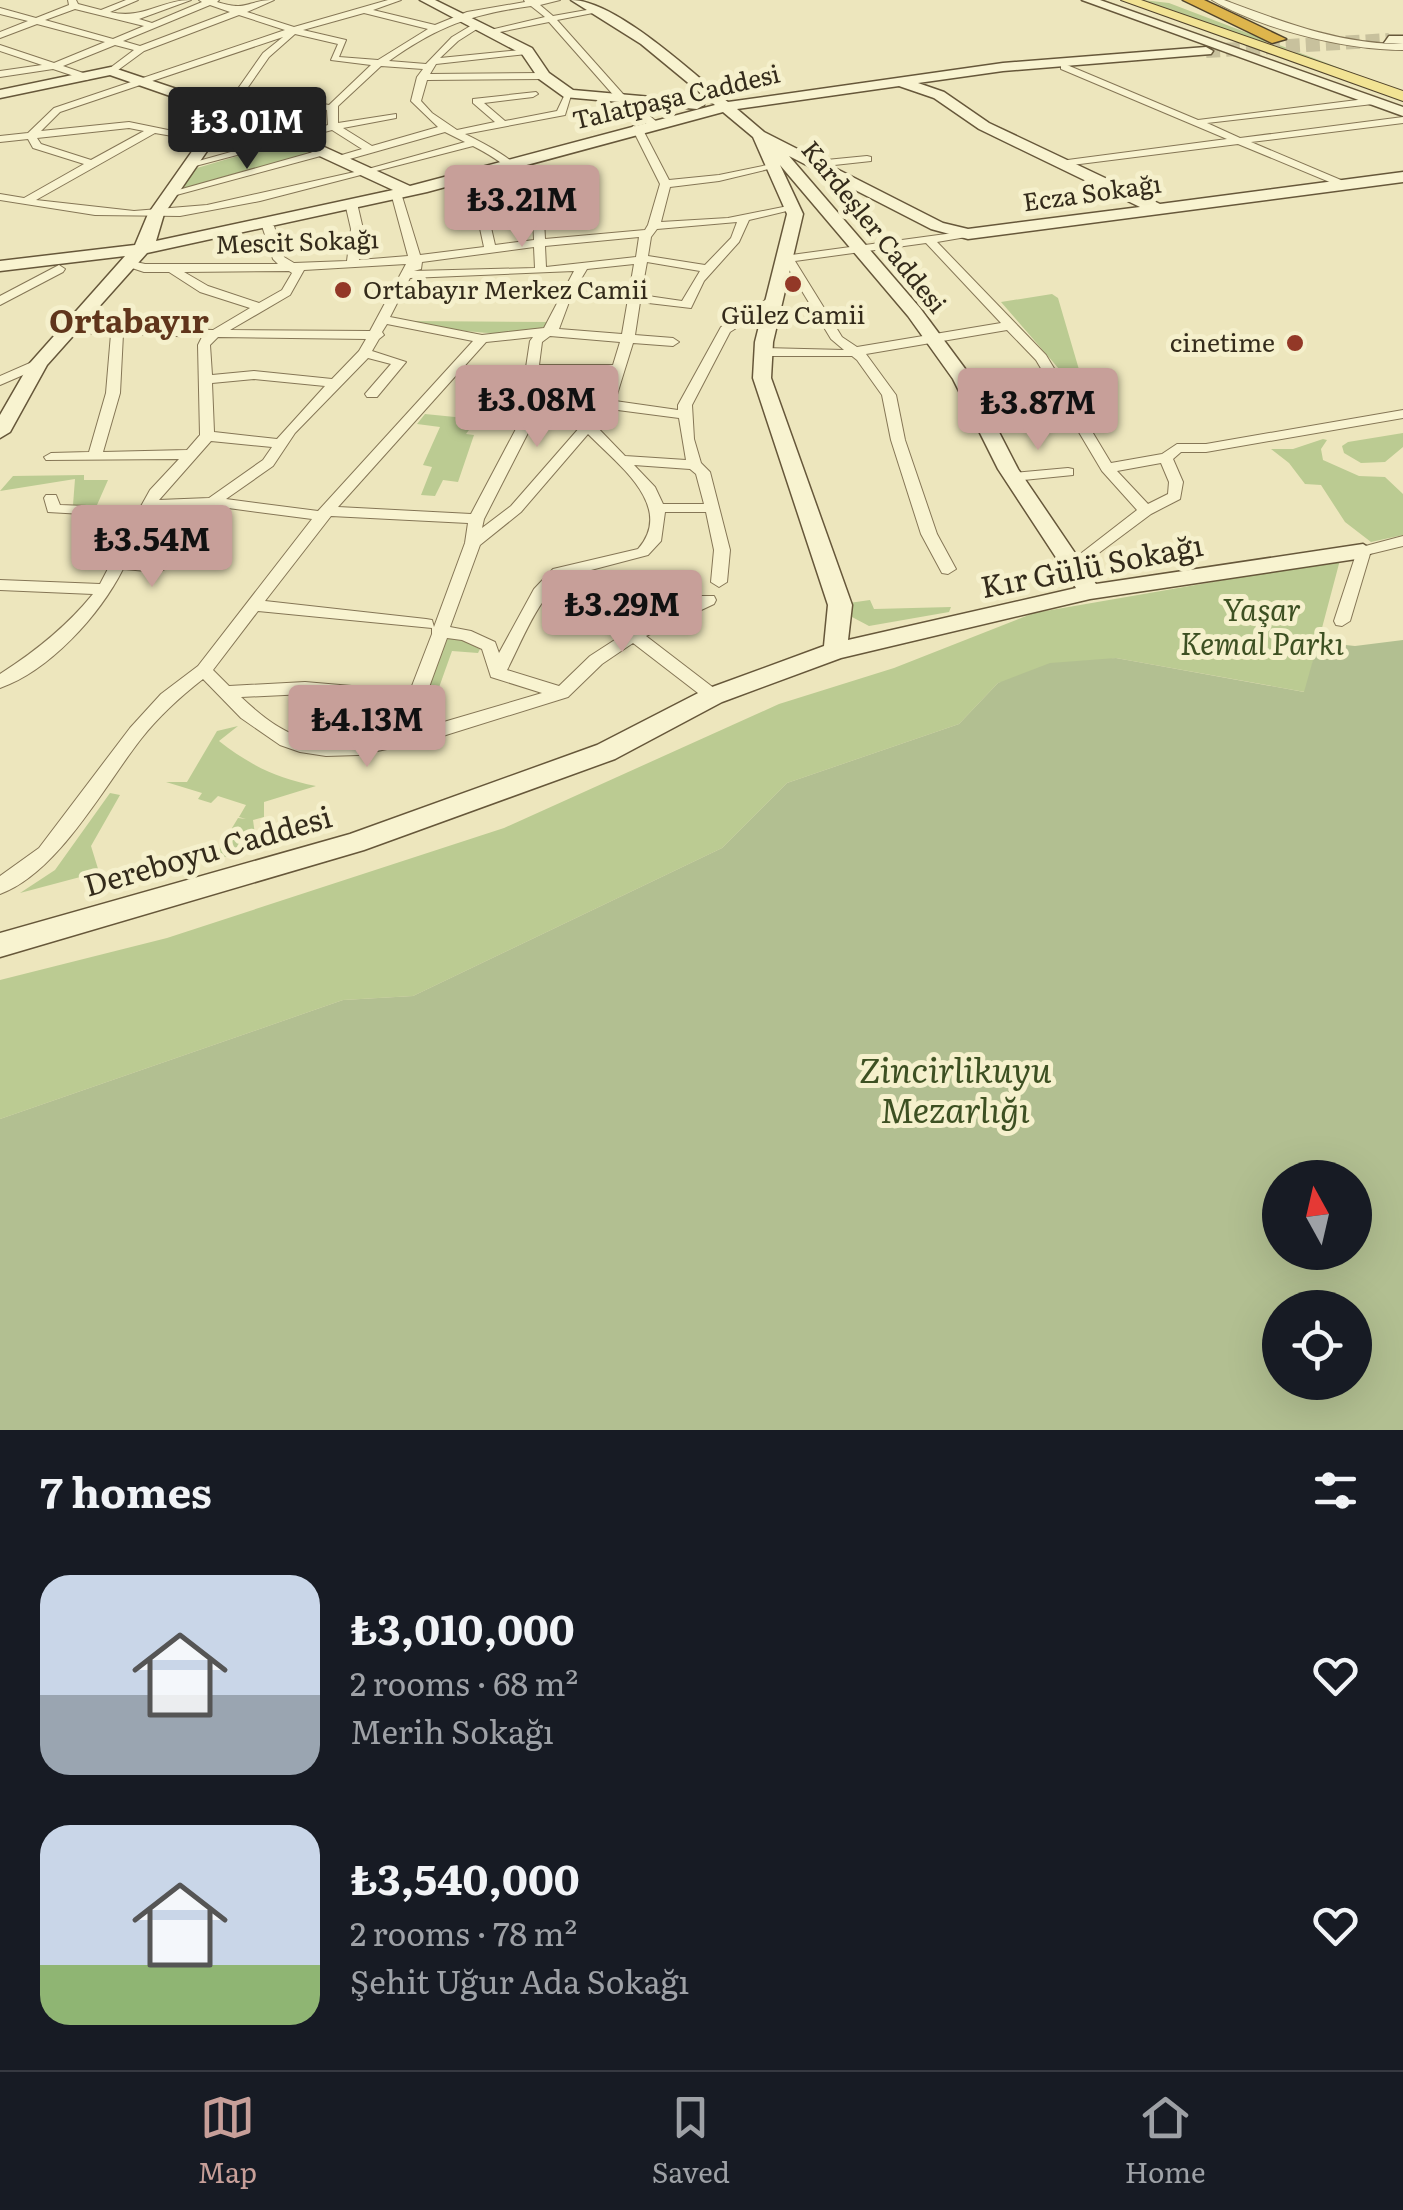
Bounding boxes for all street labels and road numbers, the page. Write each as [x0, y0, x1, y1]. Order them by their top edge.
street label: Talatpaşa Caddesi [568, 54, 783, 137]
street label: Kardeşler Caddesi [794, 132, 956, 320]
street label: Ecza Sokağı [1020, 164, 1163, 220]
street label: Mescit Sokağı [214, 219, 379, 262]
street label: Kır Gülü Sokağı [977, 521, 1206, 607]
street label: Dereboyu Caddesi [78, 793, 336, 906]

